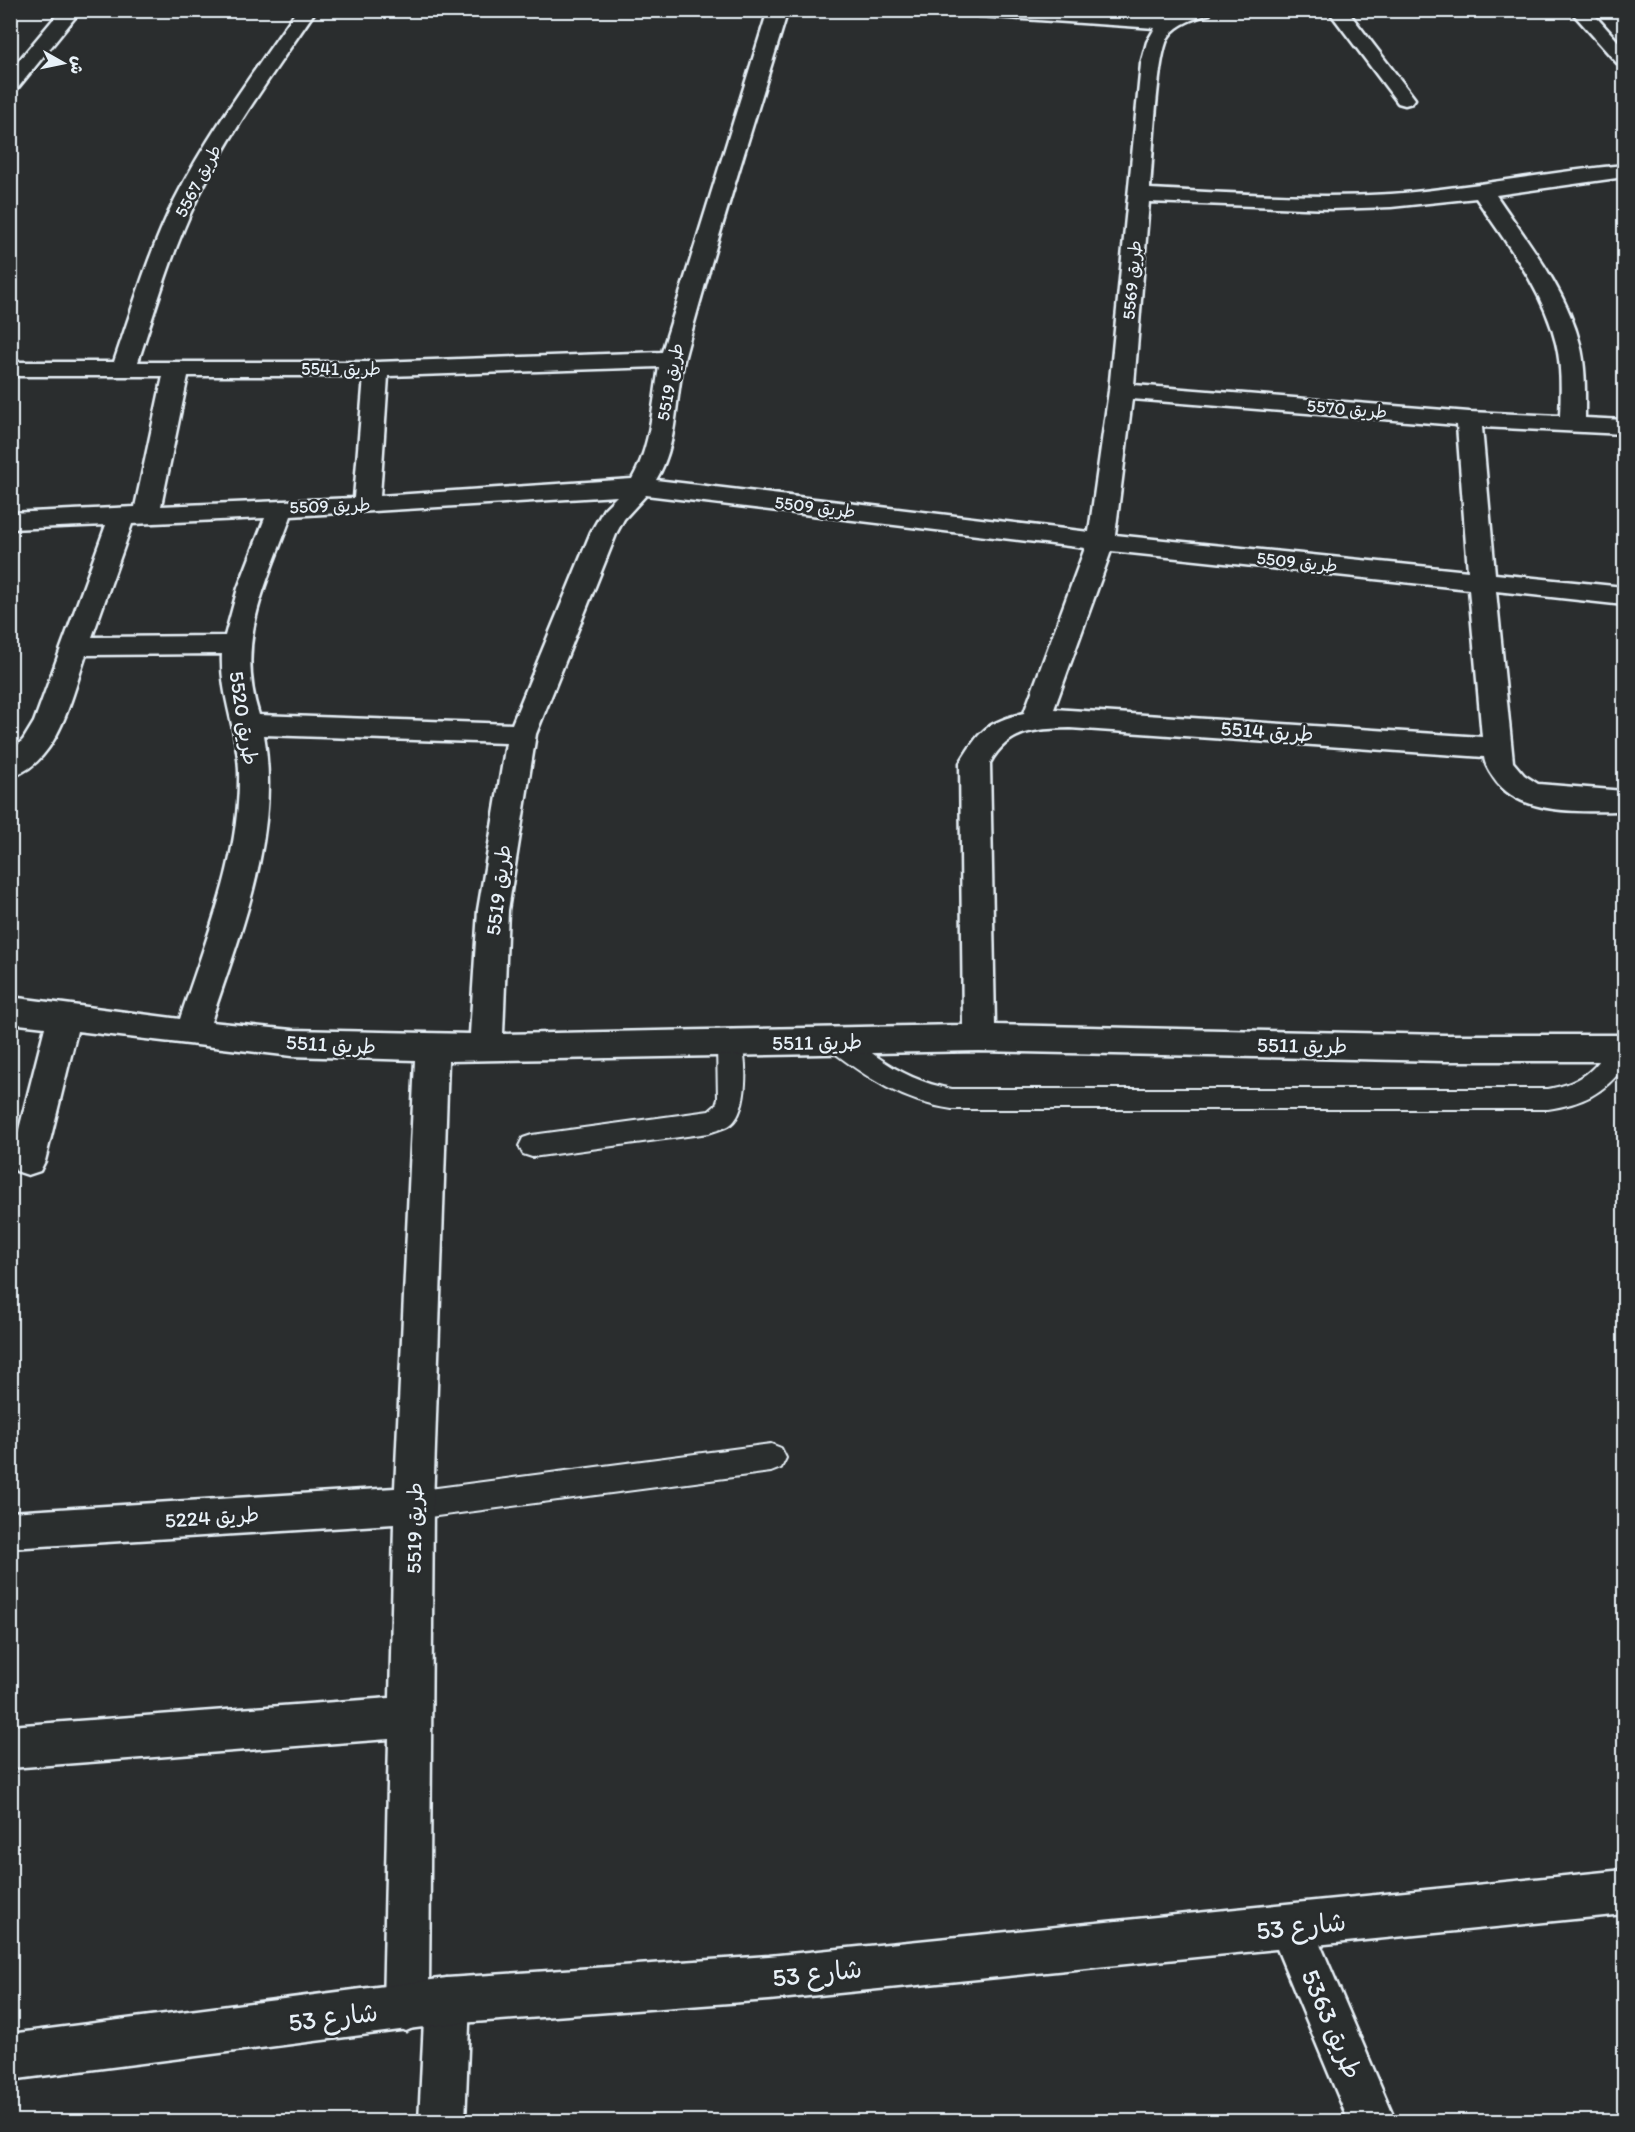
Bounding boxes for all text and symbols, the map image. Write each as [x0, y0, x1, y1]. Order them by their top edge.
north arrow [33, 33, 93, 93]
text: ش [67, 55, 88, 75]
street label: طريق 5567 [170, 141, 226, 221]
street label: طريق 5569 [1118, 239, 1146, 321]
street label: طريق 5519 [652, 341, 688, 423]
street label: طريق 5541 [301, 358, 381, 380]
street label: طريق 5570 [1306, 395, 1388, 423]
street label: طريق 5509 [773, 491, 857, 523]
street label: طريق 5509 [289, 494, 371, 518]
street label: طريق 5509 [1255, 547, 1339, 577]
street label: طريق 5520 [224, 669, 264, 767]
street label: طريق 5514 [1220, 715, 1314, 747]
street label: طريق 5519 [480, 843, 516, 937]
street label: طريق 5511 [285, 1029, 377, 1059]
street label: طريق 5511 [772, 1029, 862, 1055]
street label: طريق 5511 [1257, 1032, 1347, 1058]
street label: طريق 5519 [401, 1482, 427, 1574]
street label: طريق 5224 [164, 1501, 260, 1533]
street label: شارع 53 [1255, 1905, 1348, 1949]
street label: شارع 53 [771, 1952, 864, 1996]
street label: طريق 5363 [1295, 1964, 1369, 2084]
street label: شارع 53 [286, 1996, 380, 2040]

